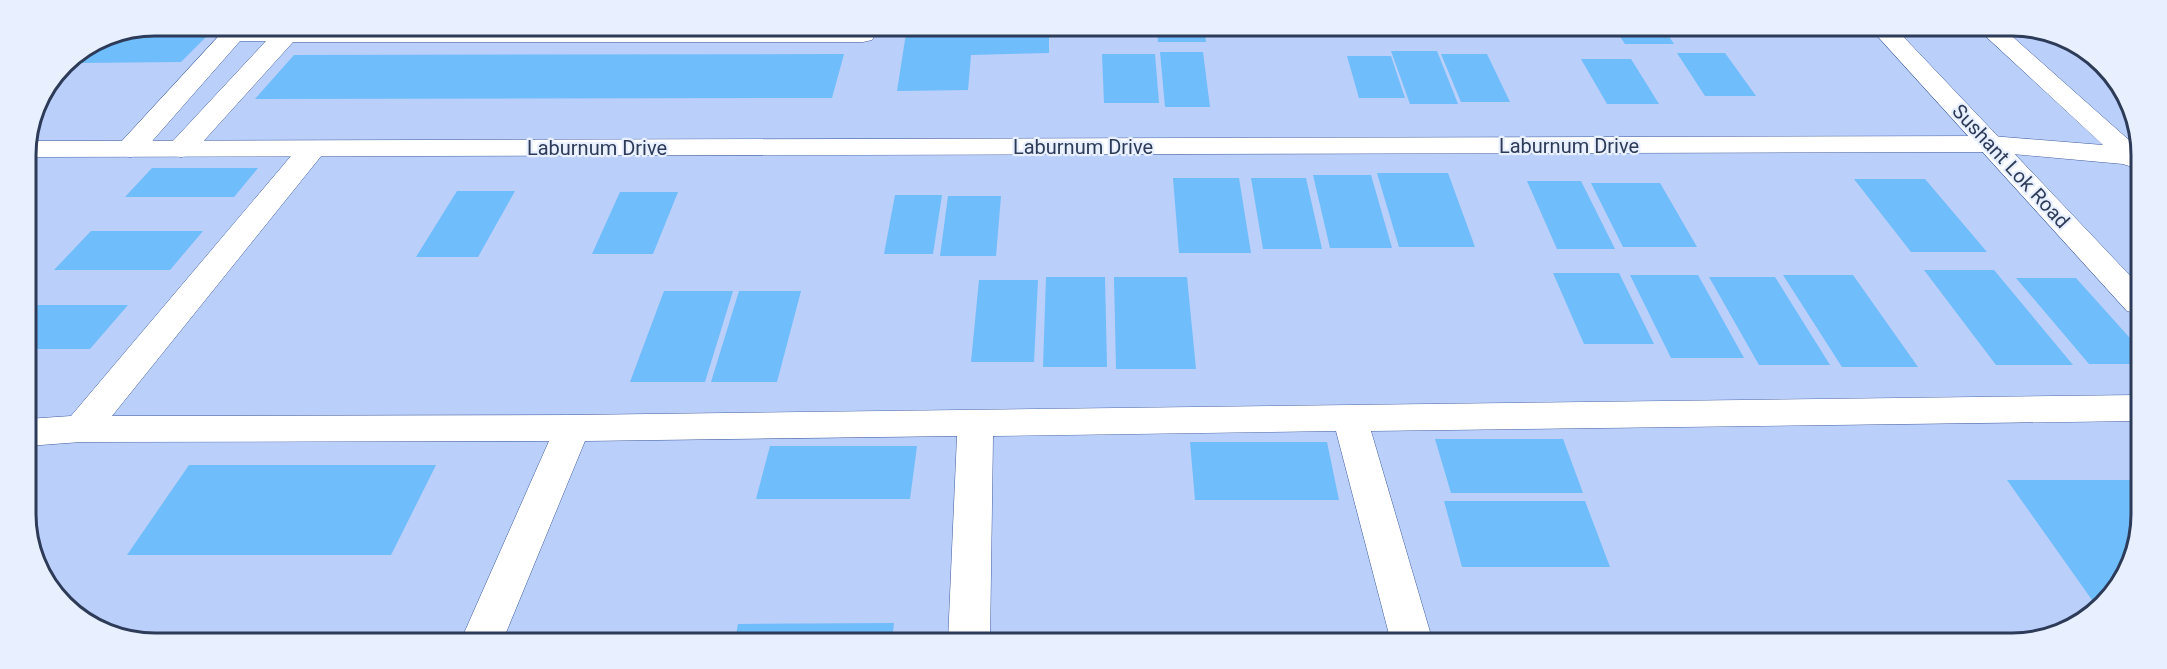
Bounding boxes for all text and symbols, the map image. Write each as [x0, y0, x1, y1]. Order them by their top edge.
street label: Sushant Lok Road [1947, 99, 2075, 233]
street label: Laburnum Drive [1499, 134, 1639, 158]
street label: Laburnum Drive [1013, 135, 1153, 159]
street label: Laburnum Drive [527, 136, 667, 160]

